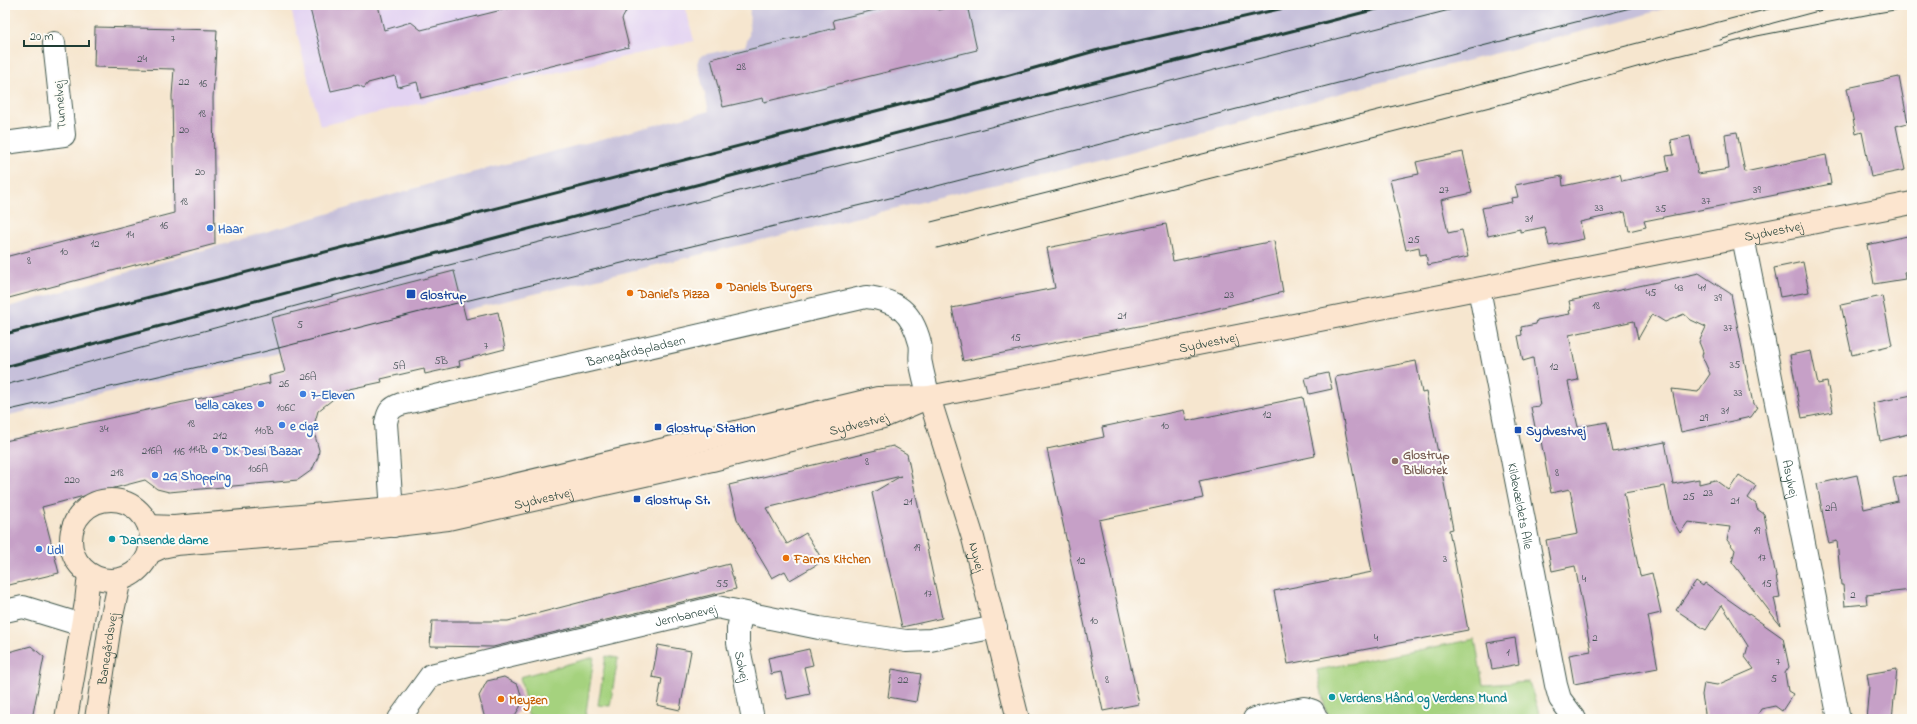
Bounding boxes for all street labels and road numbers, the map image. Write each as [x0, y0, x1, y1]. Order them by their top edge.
street label: Tunnelvej [49, 80, 72, 130]
street label: Sydvestvej [1743, 217, 1805, 247]
street label: Sydvestvej [1178, 328, 1240, 358]
street label: Banegårdspladsen [584, 331, 687, 372]
street label: Sydvestvej [827, 408, 891, 441]
street label: Asylvej [1777, 458, 1803, 499]
street label: Kildevældets Alle [1502, 461, 1537, 551]
street label: Sydvestvej [512, 483, 575, 515]
street label: Nyvej [963, 540, 989, 574]
street label: Jernbanevej [653, 599, 719, 632]
street label: Banegårdsvej [93, 611, 123, 687]
street label: Solvej [729, 649, 753, 684]

